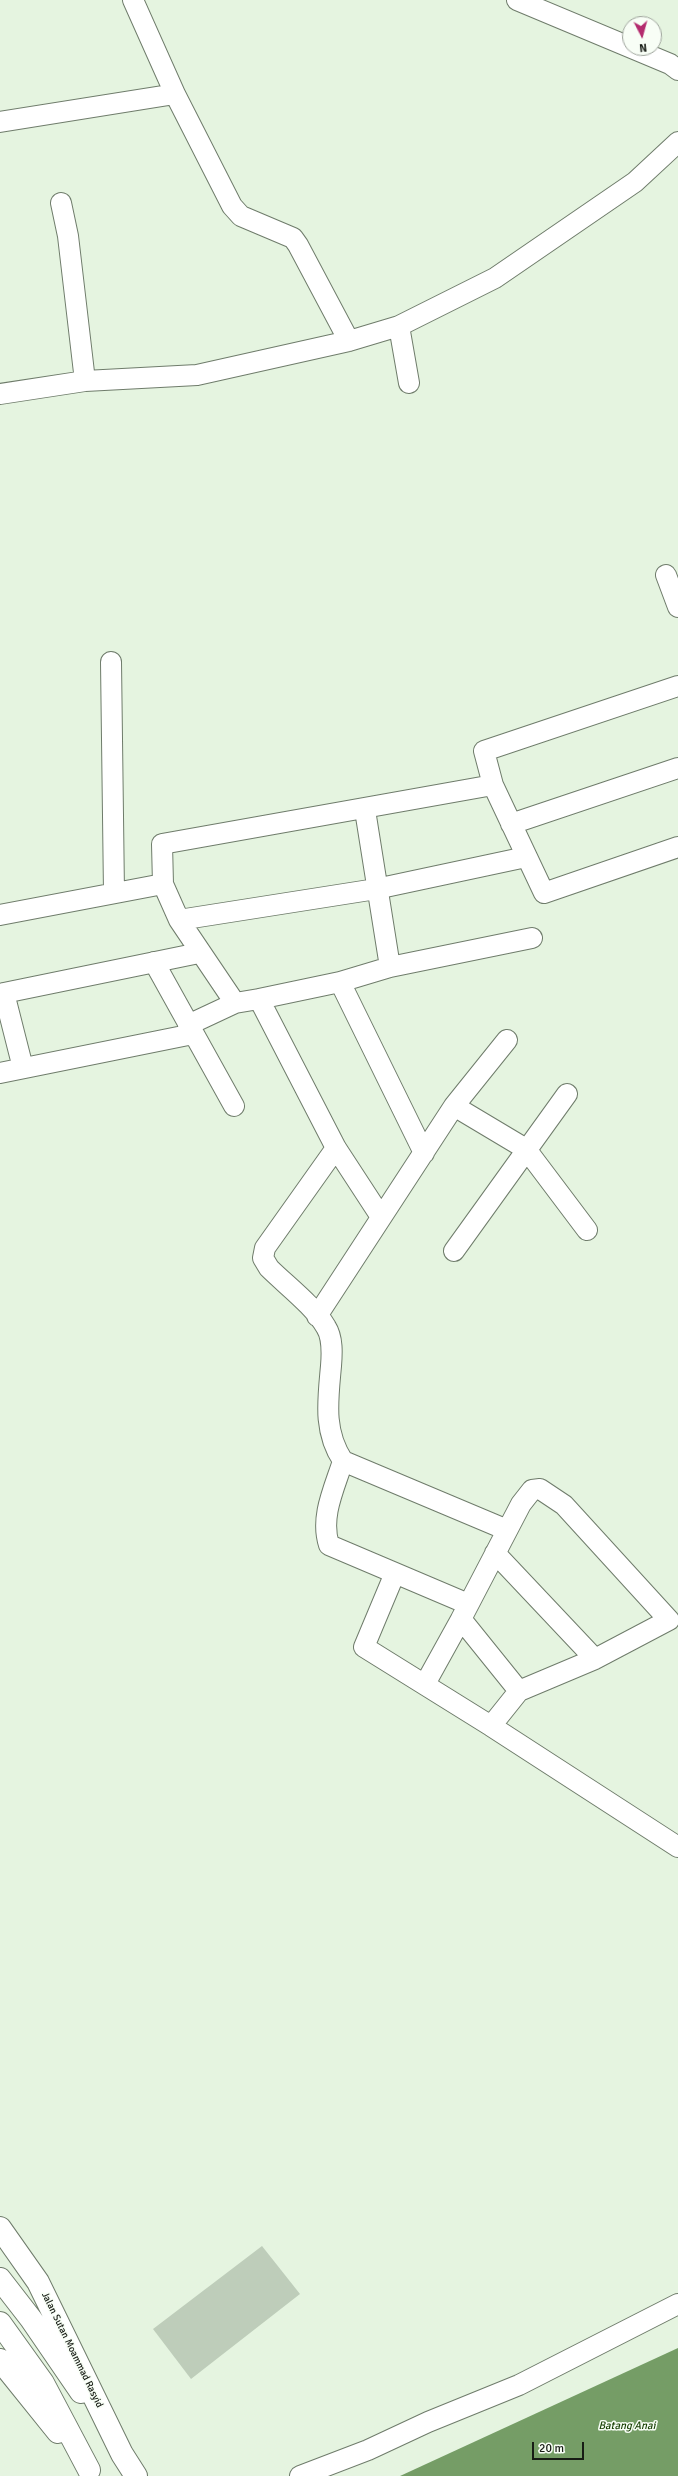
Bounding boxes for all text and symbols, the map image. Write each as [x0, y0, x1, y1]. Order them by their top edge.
north arrow [622, 16, 662, 56]
text: N [639, 41, 648, 54]
street label: Jalan Sutan Moammad Rasyid [39, 2290, 105, 2410]
water label: Batang Anai [598, 2419, 656, 2433]
scale bar [534, 2434, 586, 2460]
text: 20 m [539, 2441, 564, 2456]

